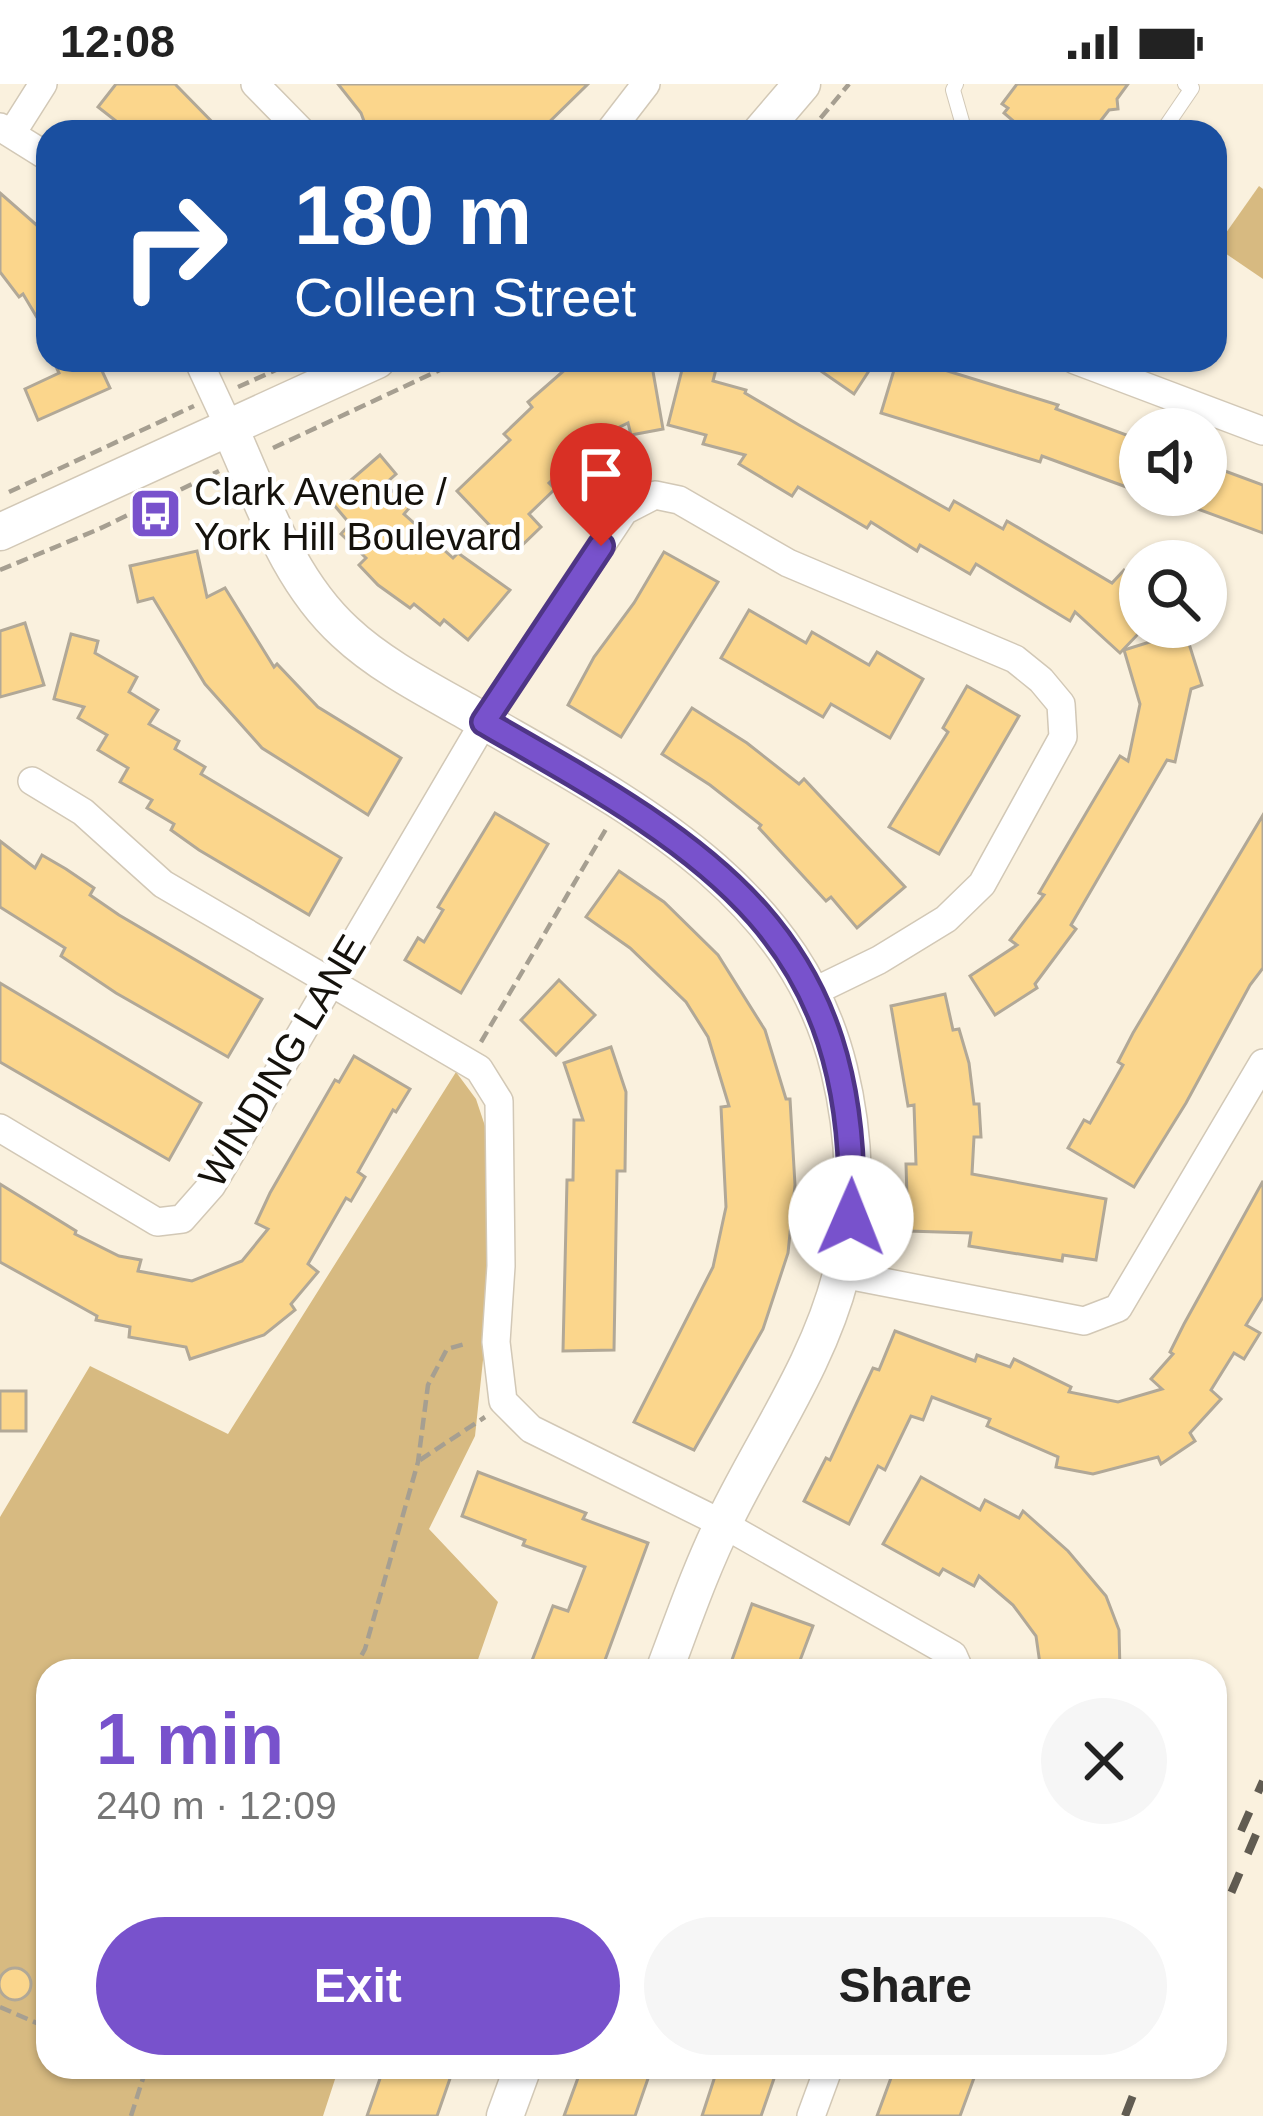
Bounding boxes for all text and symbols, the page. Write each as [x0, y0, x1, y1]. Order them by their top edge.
text: 12:08 [60, 16, 175, 67]
icon: right [96, 168, 252, 324]
text: 180 m [294, 168, 532, 262]
text: Colleen Street [294, 267, 636, 327]
map controls [1119, 408, 1227, 648]
button: sound [1119, 408, 1227, 516]
pin [550, 423, 652, 546]
icon: arrive [568, 441, 634, 507]
place label: Clark Avenue / York Hill Boulevard [194, 470, 522, 558]
bus stop icon: Clark Avenue / York Hill Boulevard [127, 485, 183, 541]
button: search [1119, 540, 1227, 648]
street label: WINDING LANE [190, 927, 374, 1195]
position arrow [788, 1155, 914, 1281]
button: close [1041, 1698, 1167, 1824]
text: 1 min [96, 1699, 284, 1779]
text: 240 m · 12:09 [96, 1784, 337, 1827]
button: Exit [96, 1917, 620, 2055]
button: Share [644, 1917, 1167, 2055]

